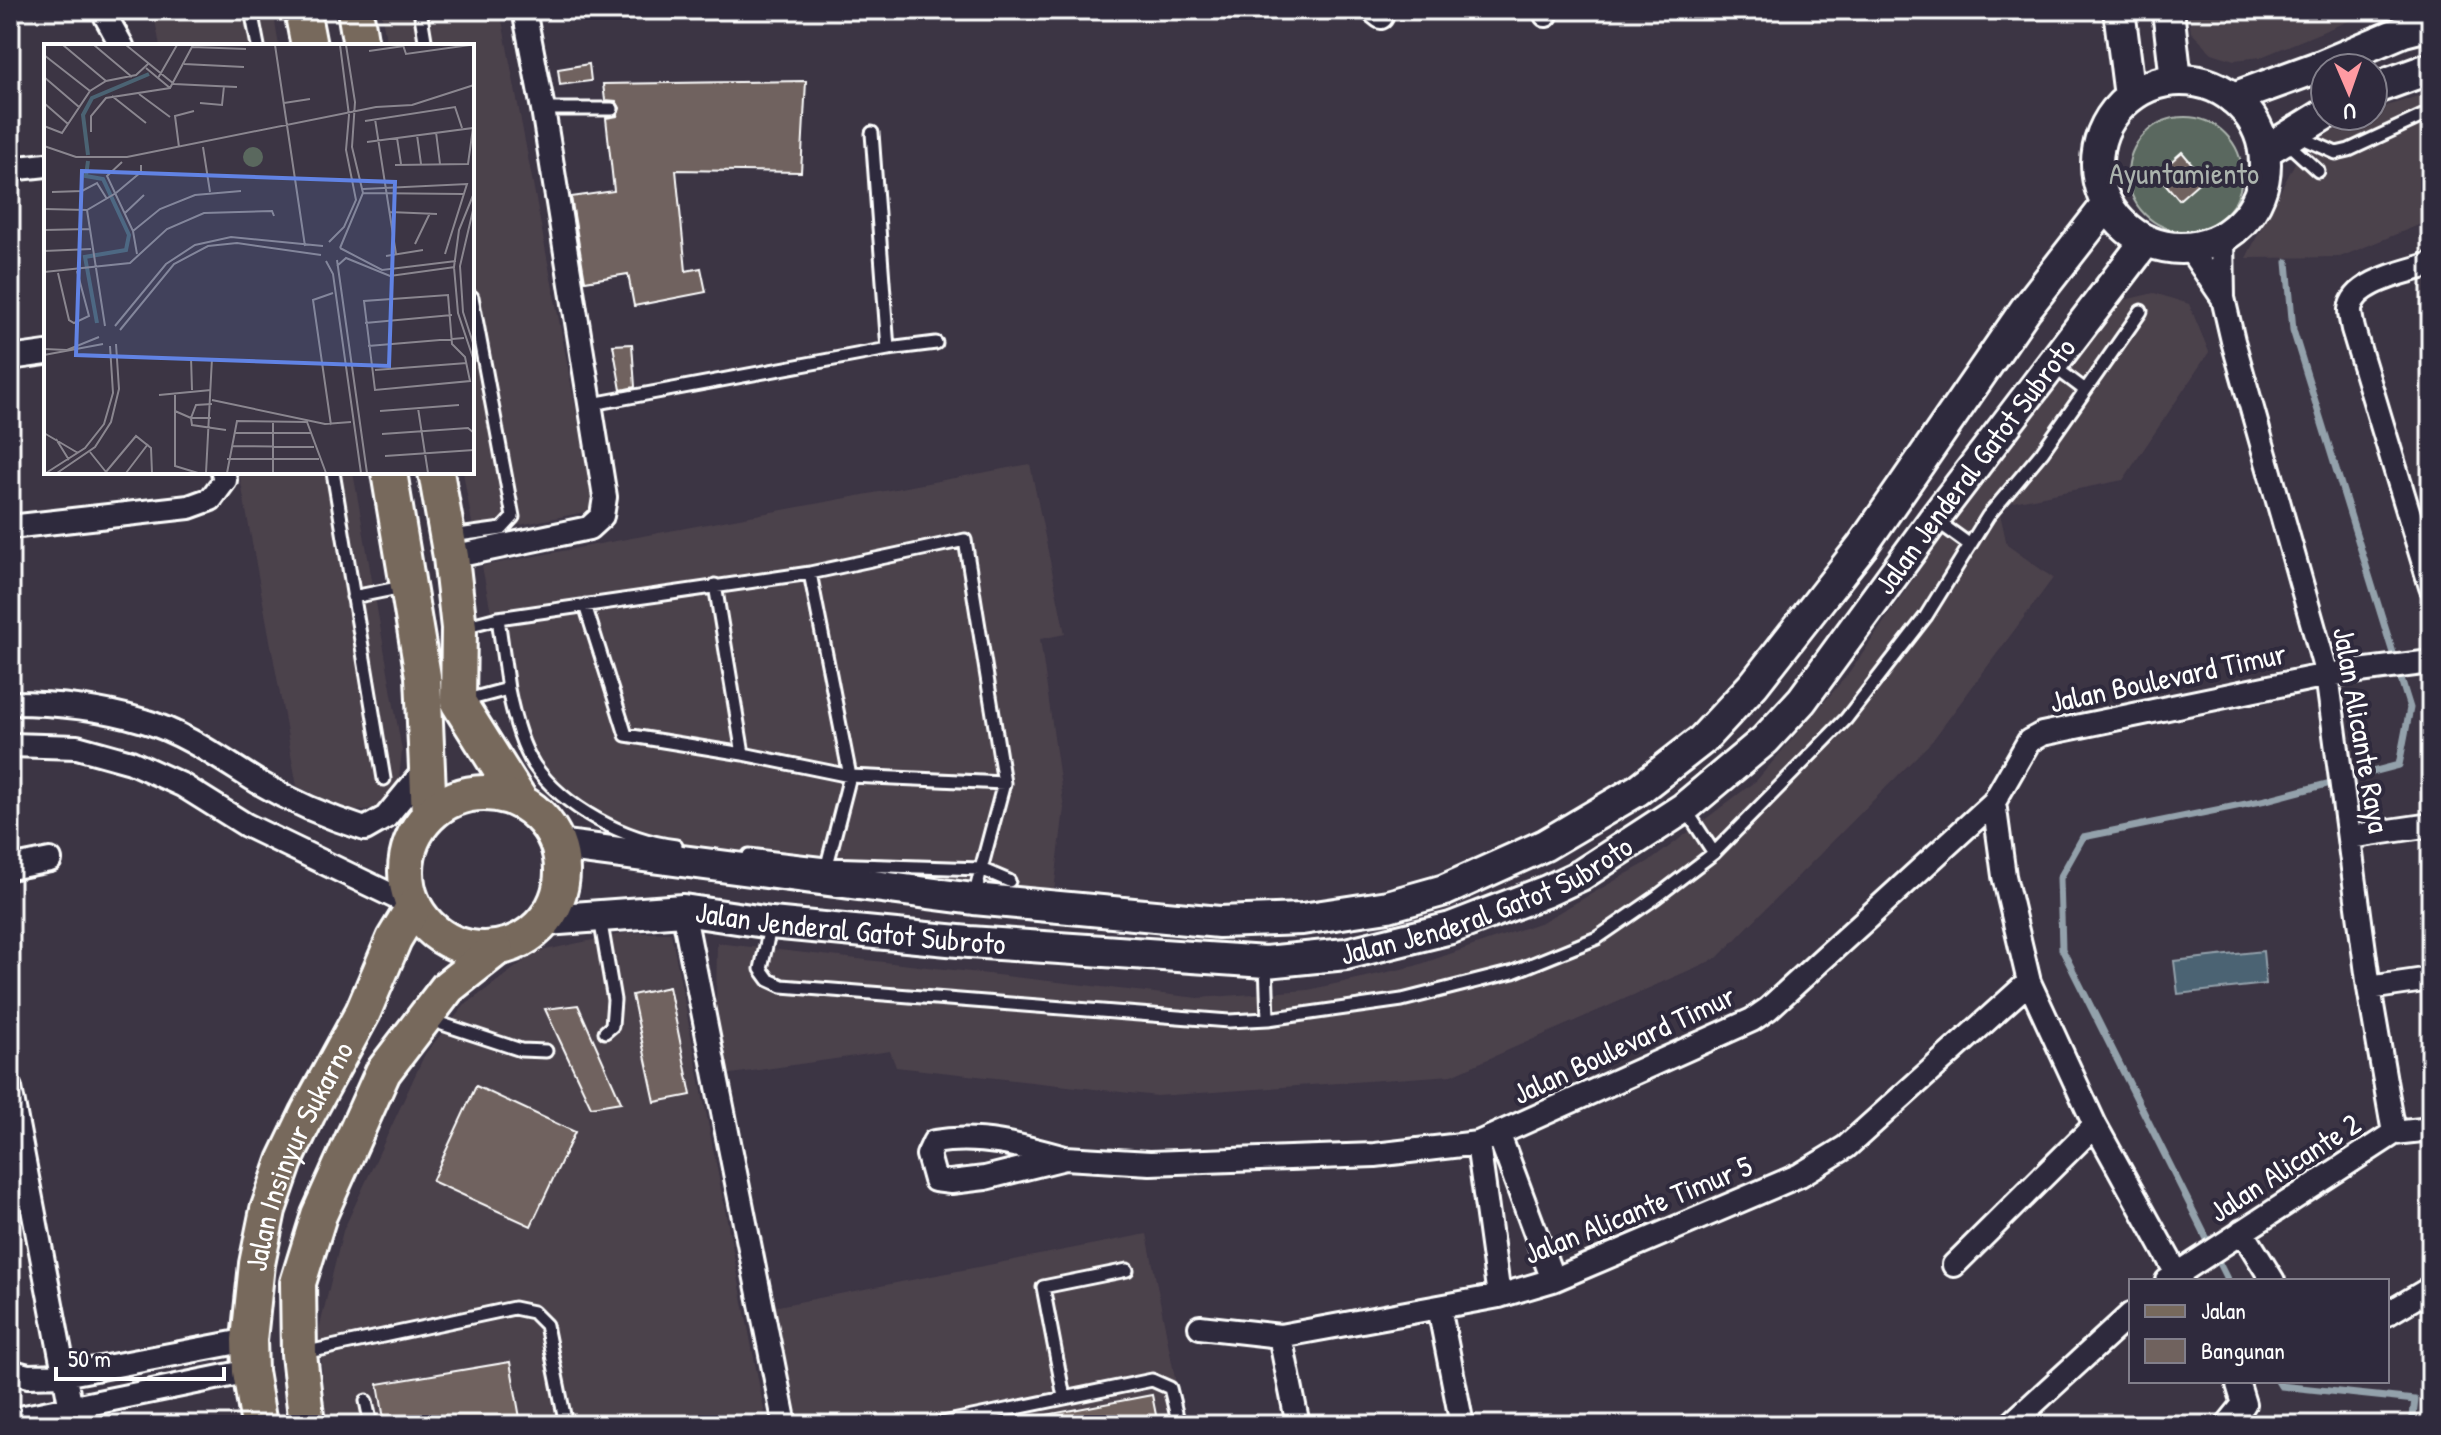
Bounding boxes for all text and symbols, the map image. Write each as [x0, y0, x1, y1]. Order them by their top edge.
inset map [44, 44, 474, 474]
north arrow [2309, 52, 2389, 132]
text: U [2343, 97, 2356, 127]
park label: Ayuntamiento [2109, 153, 2259, 193]
street label: Jalan Jenderal Gatot Subroto [1865, 329, 2084, 602]
street label: Jalan Alicante Raya [2324, 624, 2400, 836]
street label: Jalan Boulevard Timur [2046, 632, 2290, 722]
street label: Jalan Jenderal Gatot Subroto [1336, 826, 1640, 974]
street label: Jalan Jenderal Gatot Subroto [693, 891, 1007, 963]
street label: Jalan Boulevard Timur [1506, 975, 1742, 1113]
street label: Jalan Insinyur Sukarno [235, 1034, 362, 1273]
street label: Jalan Alicante 2 [2201, 1103, 2368, 1231]
street label: Jalan Alicante Timur 5 [1518, 1145, 1758, 1273]
legend [2129, 1279, 2389, 1383]
text: Jalan [2201, 1294, 2246, 1326]
scale bar [56, 1331, 224, 1381]
text: Bangunan [2201, 1334, 2285, 1366]
text: 50 m [68, 1342, 111, 1374]

